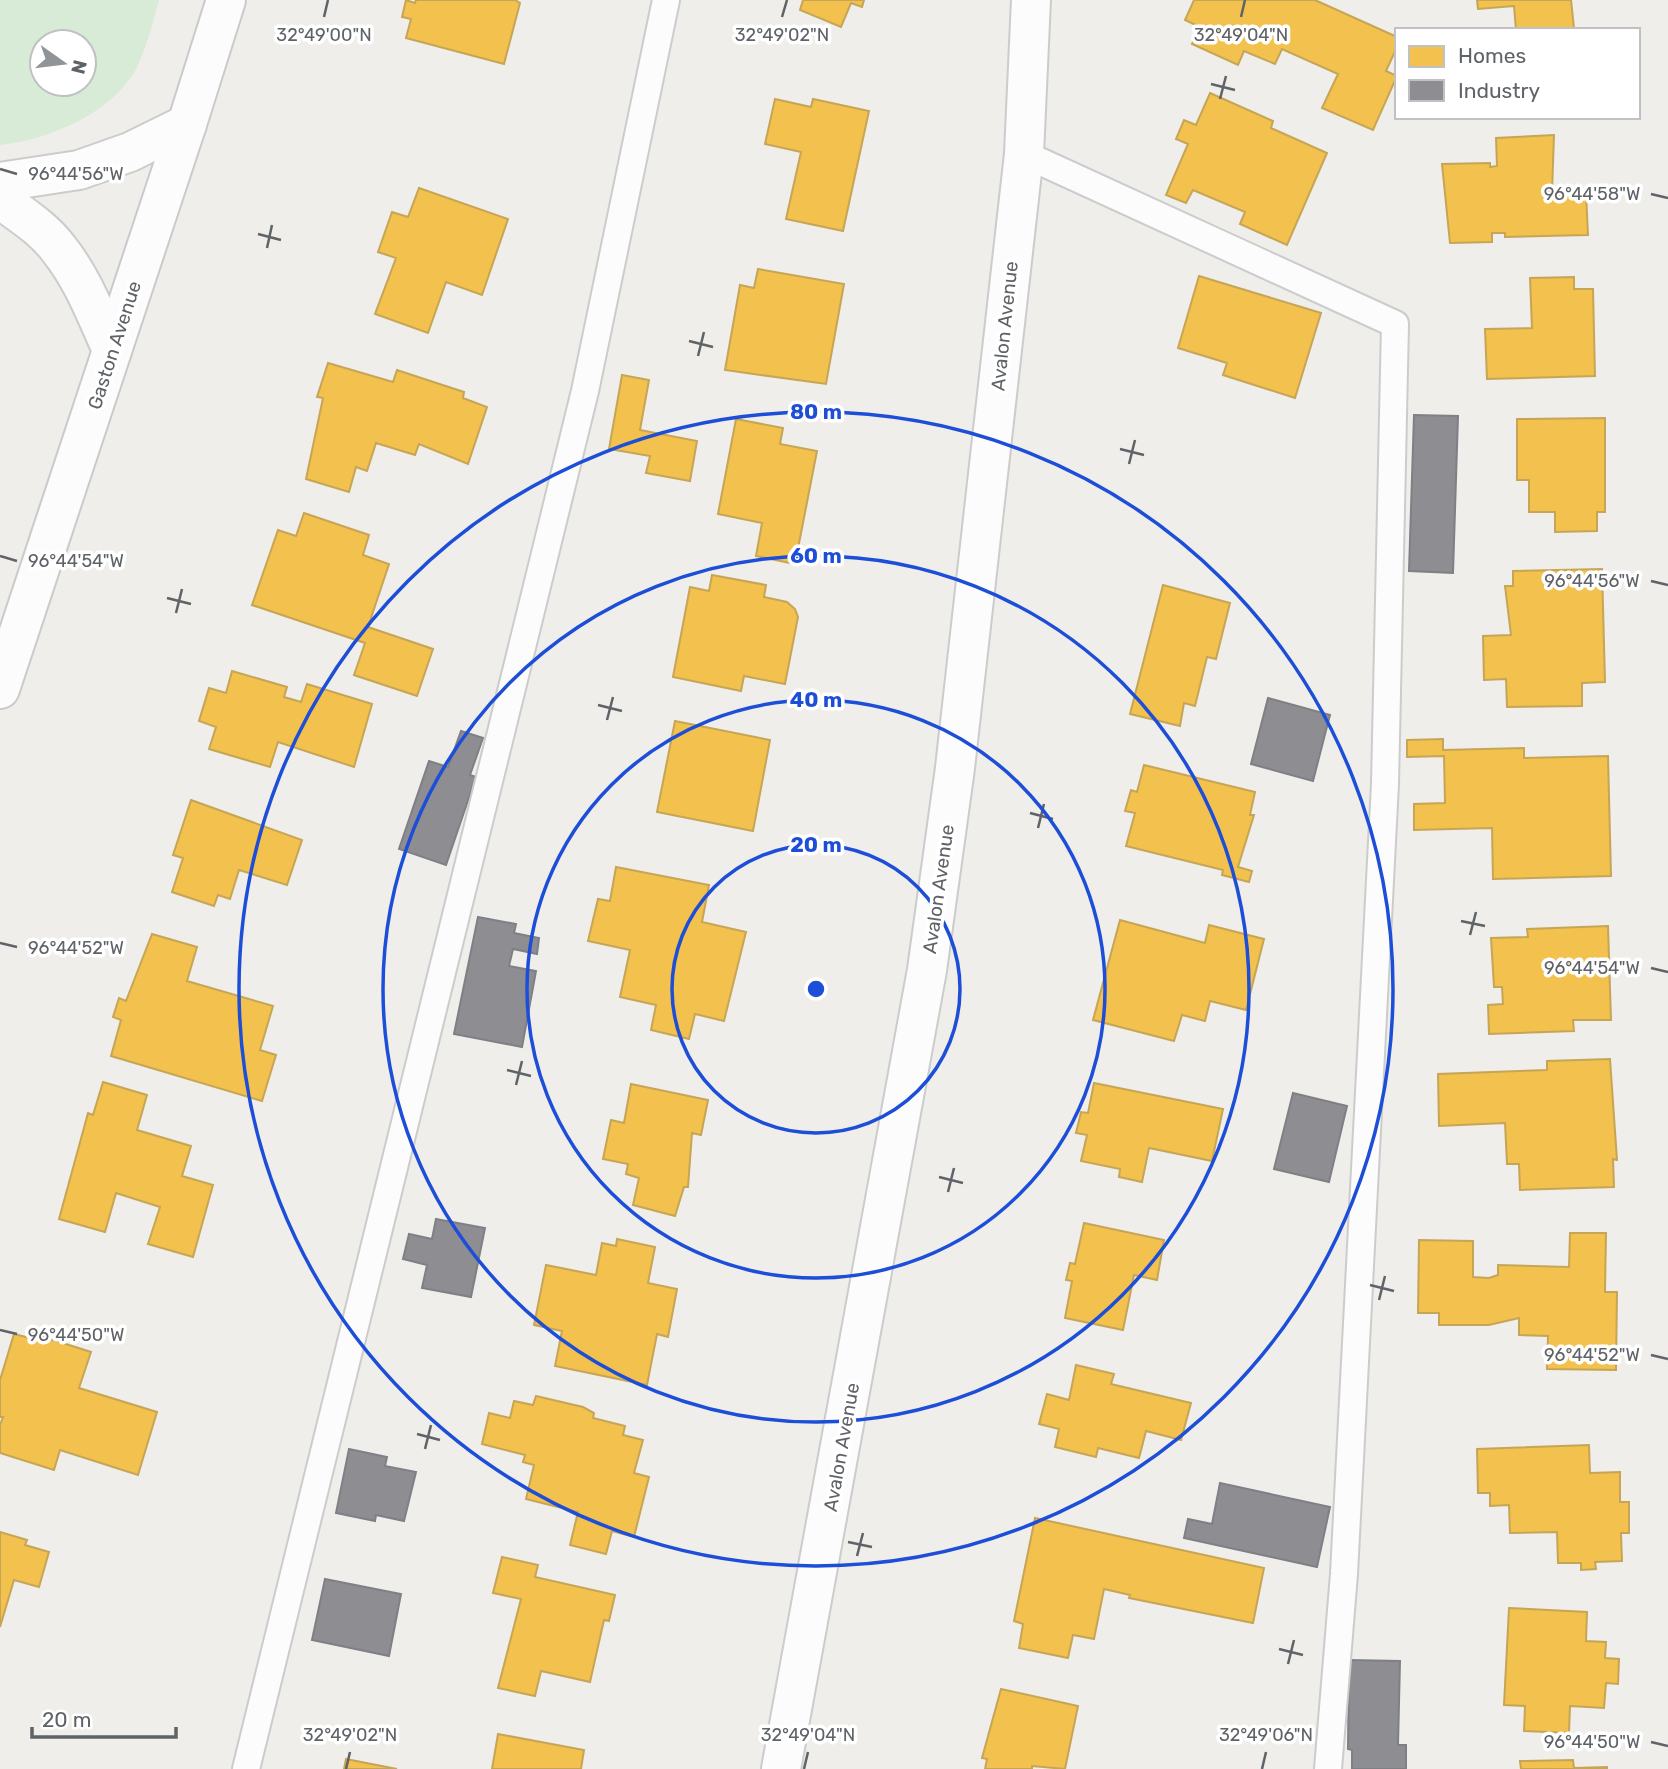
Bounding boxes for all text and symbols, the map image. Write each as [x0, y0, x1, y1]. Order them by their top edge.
text: 32°49'00"N [276, 24, 372, 46]
text: 32°49'02"N [735, 24, 829, 46]
text: 32°49'04"N [1194, 24, 1288, 46]
north arrow [28, 28, 98, 98]
legend [1395, 28, 1640, 119]
text: Homes [1458, 43, 1526, 68]
text: N [66, 58, 92, 76]
text: Industry [1458, 78, 1540, 103]
text: 96°44'56"W [28, 163, 124, 185]
text: 96°44'58"W [1544, 183, 1640, 205]
street label: Avalon Avenue [986, 260, 1023, 392]
street label: Gaston Avenue [83, 278, 146, 412]
text: 80 m [790, 399, 842, 424]
text: 60 m [790, 543, 842, 568]
text: 96°44'54"W [28, 550, 124, 572]
text: 96°44'56"W [1544, 570, 1640, 592]
text: 40 m [790, 687, 842, 712]
street label: Avalon Avenue [918, 823, 959, 955]
text: 20 m [790, 832, 842, 857]
text: 96°44'52"W [28, 937, 124, 959]
text: 96°44'54"W [1544, 957, 1640, 979]
centre of rings [804, 977, 828, 1001]
text: 96°44'50"W [28, 1324, 124, 1346]
text: 96°44'52"W [1544, 1344, 1640, 1366]
street label: Avalon Avenue [819, 1381, 864, 1513]
scale bar [32, 1696, 175, 1740]
text: 20 m [42, 1707, 91, 1732]
text: 32°49'02"N [303, 1724, 397, 1746]
text: 32°49'04"N [761, 1724, 855, 1746]
text: 32°49'06"N [1219, 1724, 1313, 1746]
text: 96°44'50"W [1544, 1731, 1640, 1753]

